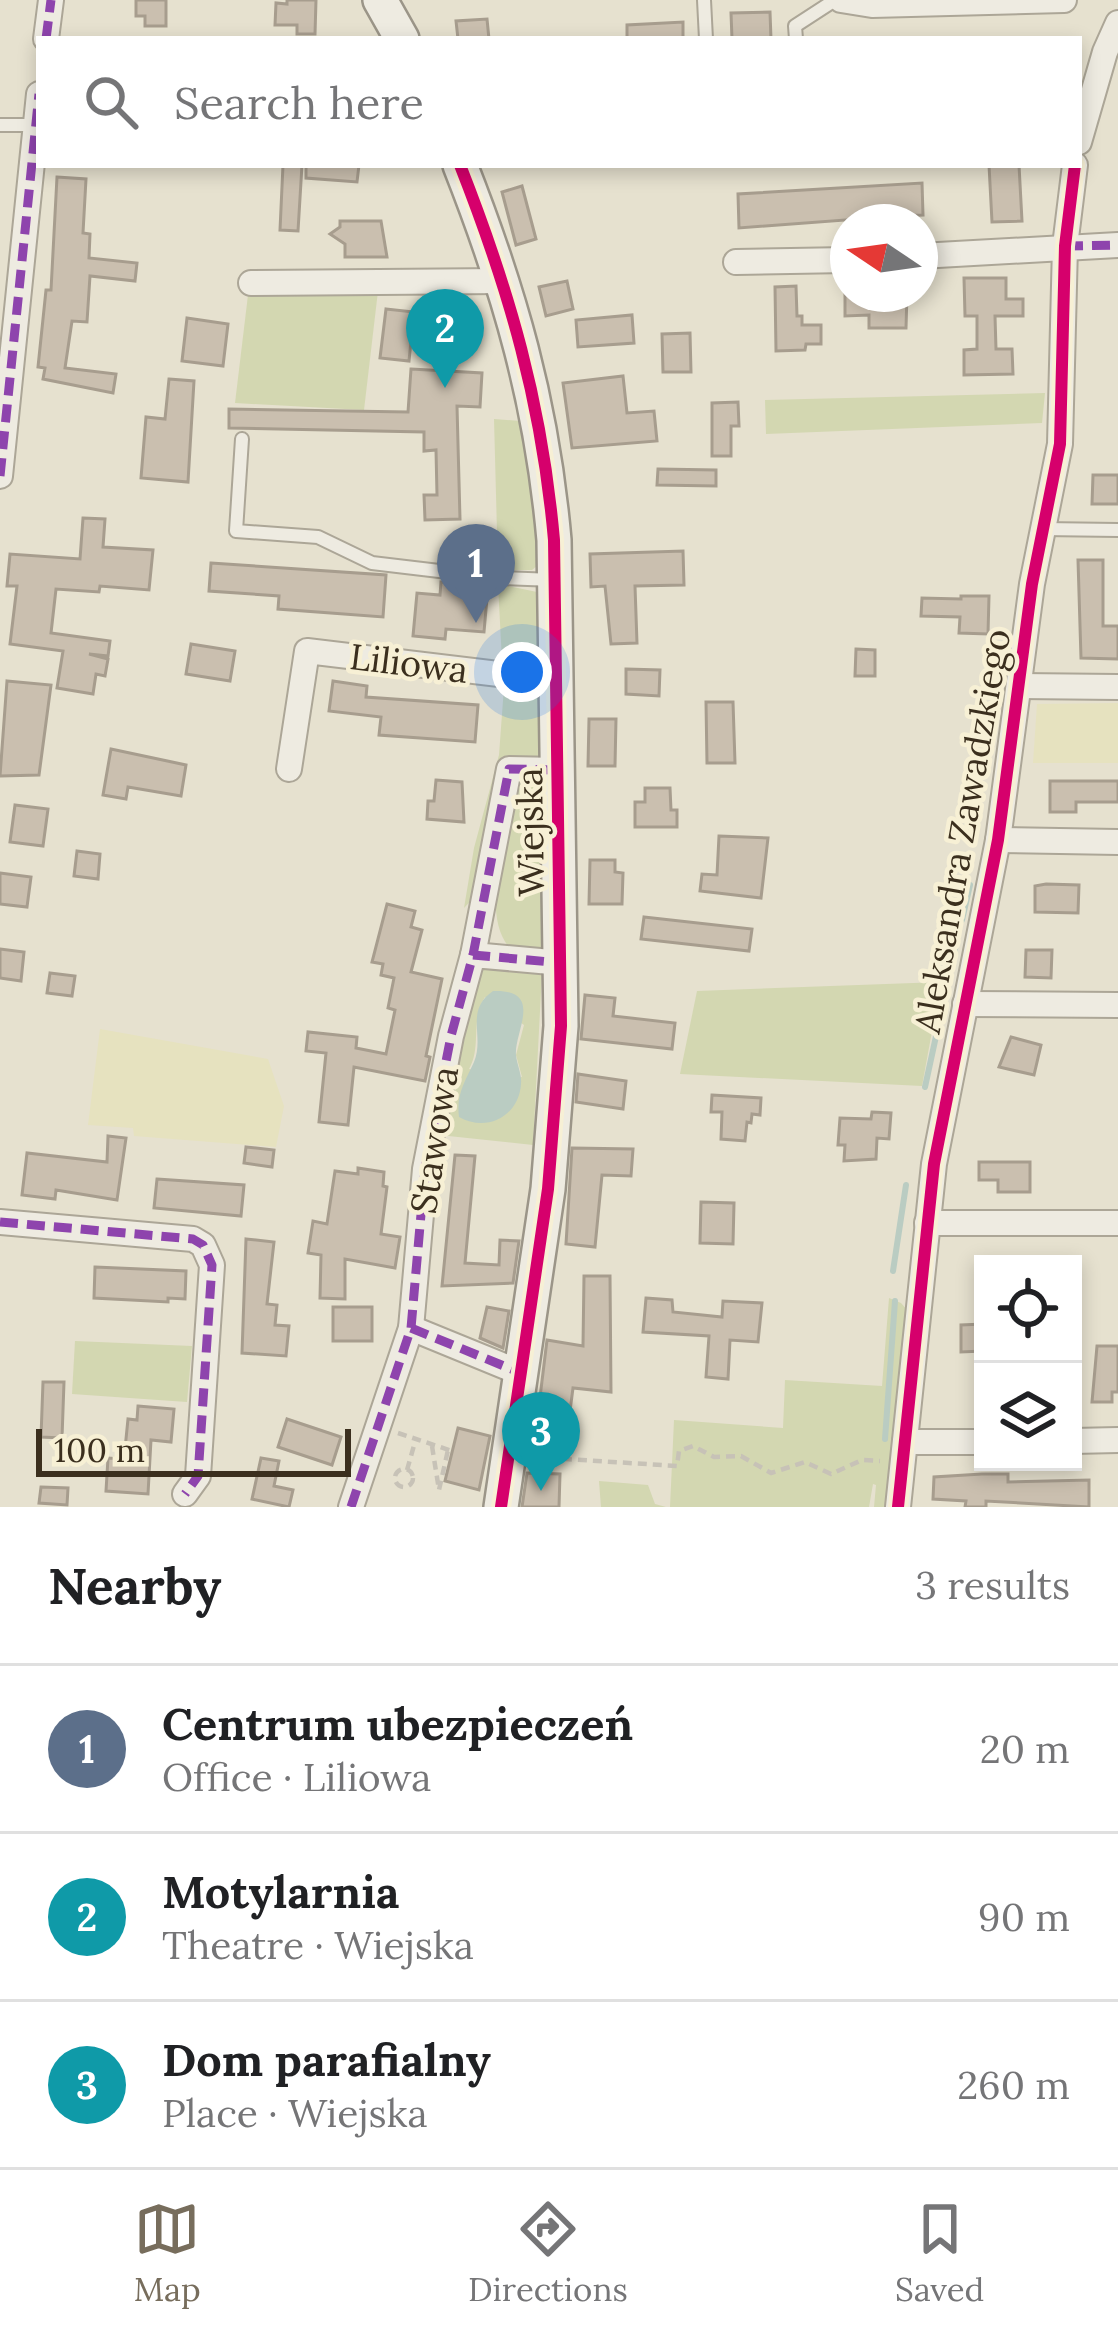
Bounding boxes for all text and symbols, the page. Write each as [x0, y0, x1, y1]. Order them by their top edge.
search box [36, 36, 1082, 168]
icon: search [78, 69, 144, 135]
text: Search here [174, 74, 424, 131]
north arrow [830, 204, 938, 312]
pin: 2 [406, 289, 484, 388]
pin: 1 [437, 524, 515, 623]
street label: Aleksandra Zawadzkiego [904, 625, 1020, 1038]
street label: Liliowa [347, 633, 471, 693]
your location [492, 642, 552, 702]
street label: Wiejska [506, 767, 554, 897]
street label: Stawowa [400, 1063, 468, 1217]
map controls [974, 1255, 1082, 1471]
button: locate [974, 1255, 1082, 1363]
button: layers [974, 1363, 1082, 1471]
pin: 3 [502, 1392, 580, 1491]
scale bar [36, 1423, 351, 1476]
text: 100 m [54, 1429, 145, 1471]
text: Nearby [48, 1553, 221, 1618]
text: 3 results [915, 1560, 1070, 1610]
text: Centrum ubezpieczeń [162, 1695, 633, 1752]
text: 1 [79, 1724, 95, 1774]
text: 20 m [980, 1724, 1070, 1774]
text: Office · Liliowa [162, 1752, 431, 1802]
text: Motylarnia [162, 1863, 399, 1920]
text: 2 [77, 1892, 97, 1942]
text: 90 m [978, 1892, 1070, 1942]
text: Theatre · Wiejska [162, 1920, 474, 1970]
text: Dom parafialny [162, 2031, 491, 2088]
text: 3 [76, 2060, 98, 2110]
text: 260 m [957, 2060, 1070, 2110]
text: Place · Wiejska [162, 2088, 428, 2138]
tab: Map [134, 2196, 201, 2310]
tab: Directions [468, 2196, 628, 2310]
tab: Saved [895, 2196, 984, 2310]

